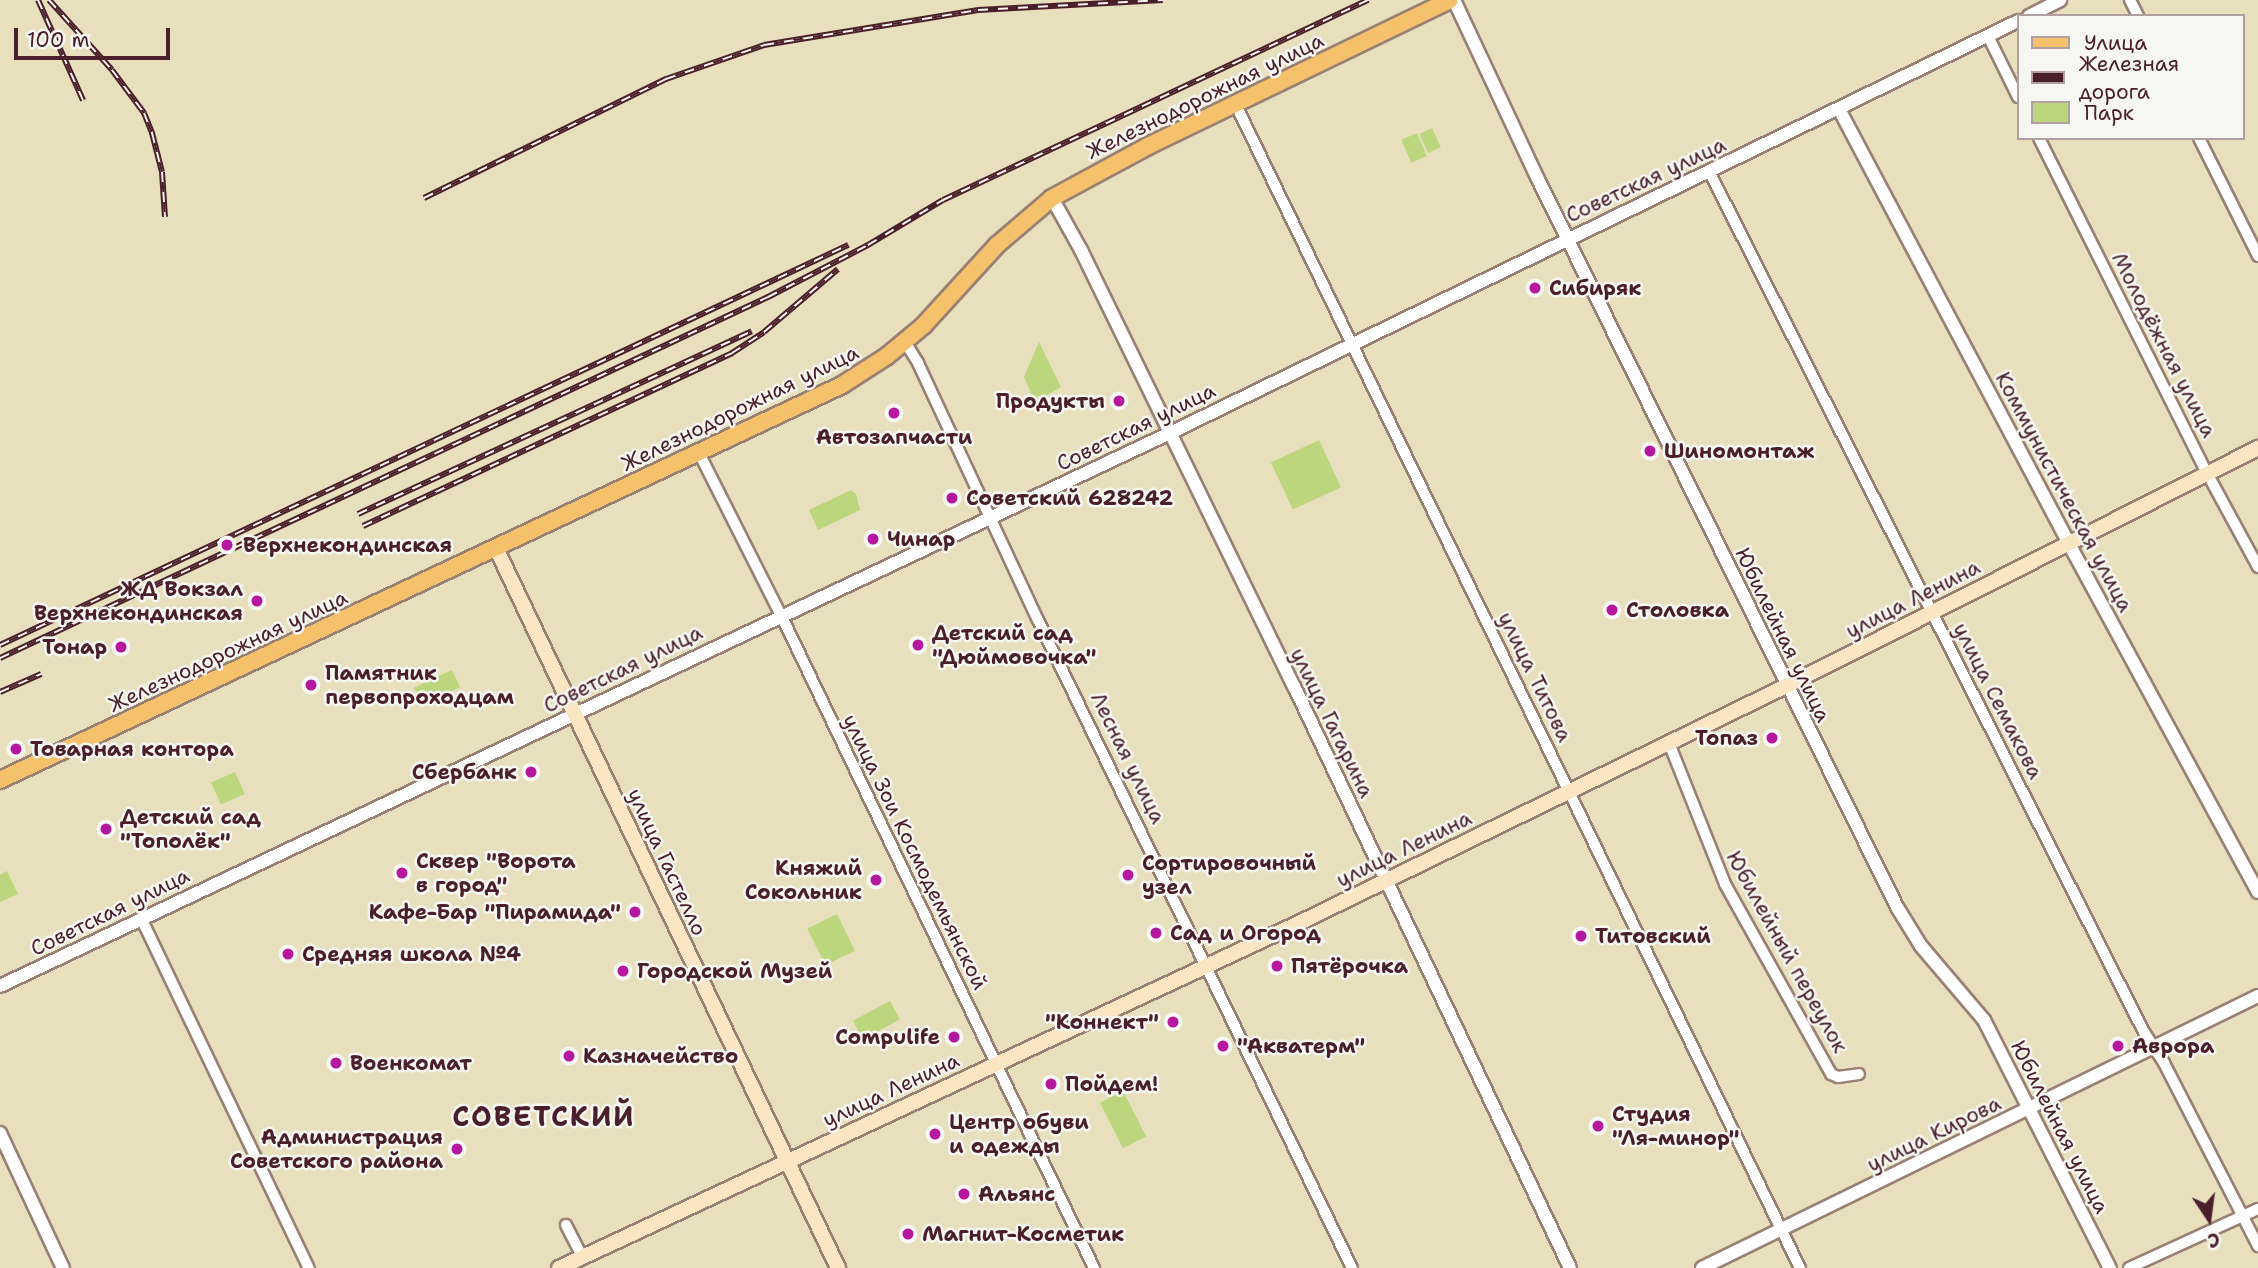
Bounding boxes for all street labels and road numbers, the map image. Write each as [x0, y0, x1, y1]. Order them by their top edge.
street label: Железнодорожная улица [1082, 27, 1328, 165]
street label: Советская улица [1562, 132, 1730, 228]
street label: Молодёжная улица [2106, 248, 2222, 442]
street label: Железнодорожная улица [617, 339, 863, 477]
street label: Коммунистическая улица [1990, 368, 2138, 616]
street label: Советская улица [1052, 378, 1220, 476]
street label: Юбилейная улица [1730, 544, 1836, 726]
street label: улица Ленина [1842, 554, 1984, 644]
street label: Железнодорожная улица [104, 584, 352, 718]
street label: улица Титова [1493, 608, 1577, 746]
street label: улица Семакова [1948, 619, 2048, 783]
street label: Советская улица [539, 620, 707, 718]
street label: улица Гагарина [1285, 644, 1379, 802]
street label: Лесная улица [1085, 688, 1171, 828]
street label: улица Зои Космодемьянской [837, 710, 993, 994]
street label: улица Гастелло [622, 784, 712, 940]
street label: улица Ленина [1332, 805, 1476, 893]
street label: Юбилейный переулок [1721, 847, 1853, 1057]
street label: Советская улица [26, 863, 194, 961]
street label: Юбилейная улица [2005, 1036, 2115, 1218]
street label: улица Ленина [819, 1047, 963, 1133]
street label: улица Кирова [1863, 1091, 2005, 1177]

